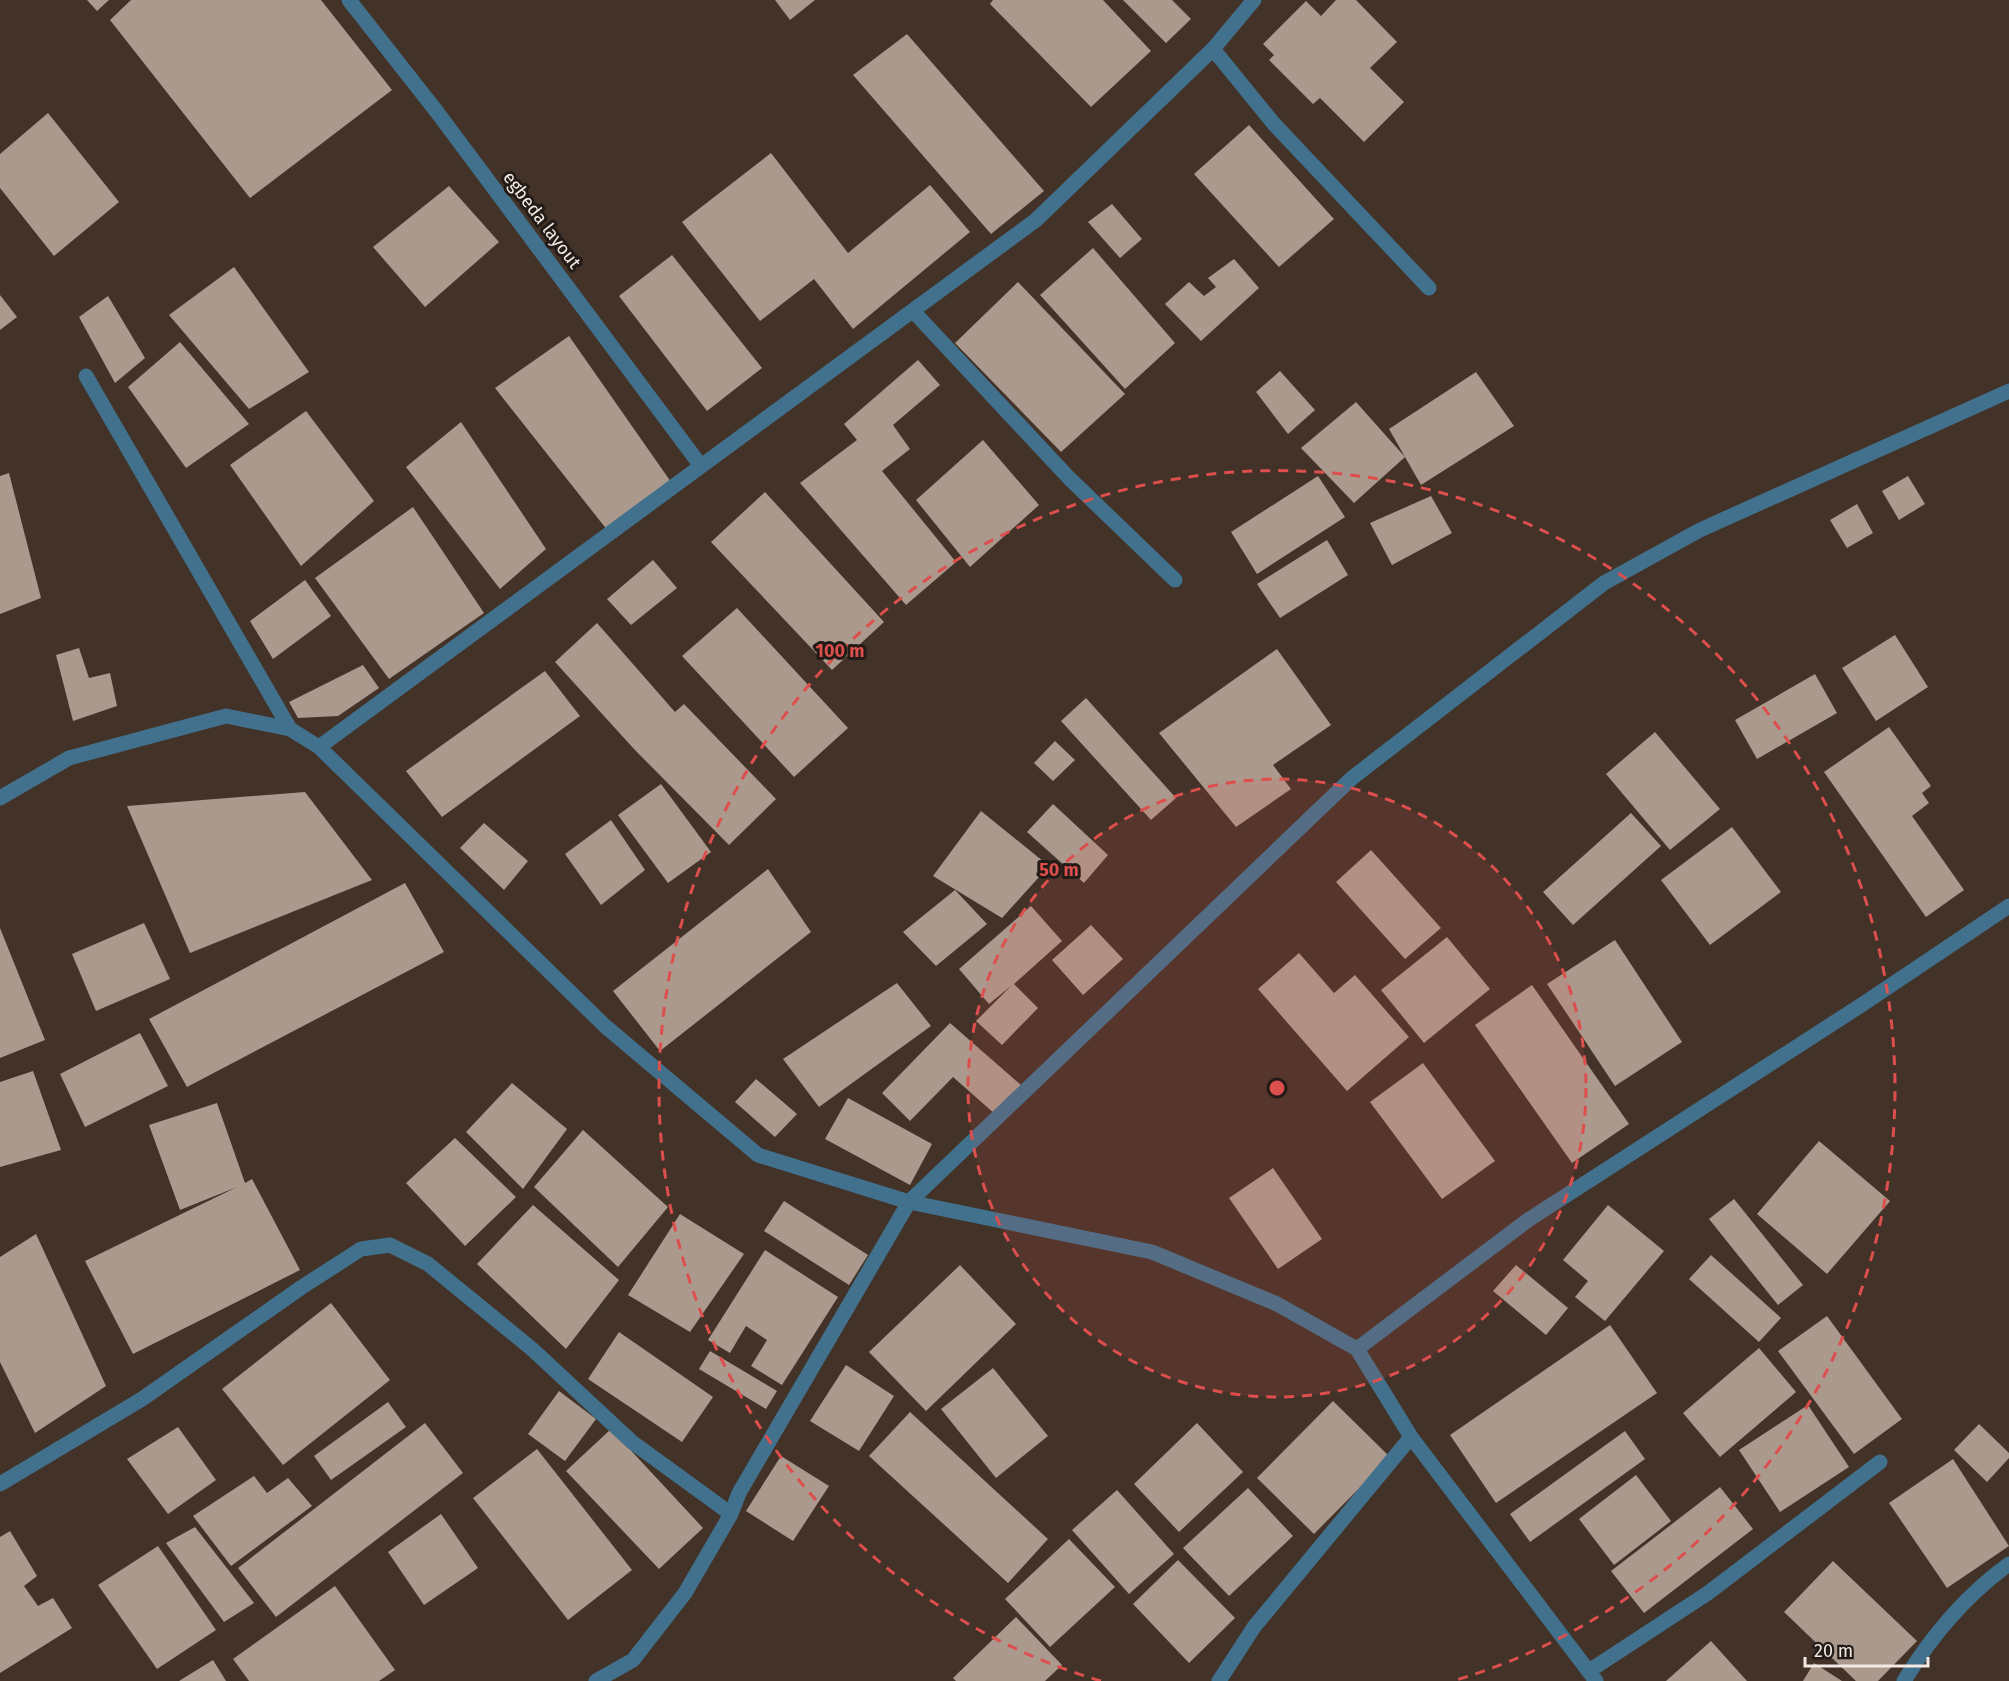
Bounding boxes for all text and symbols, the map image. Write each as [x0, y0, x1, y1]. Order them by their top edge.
street label: egbeda layout [498, 167, 586, 273]
text: 100 m [816, 640, 864, 662]
text: 50 m [1039, 859, 1079, 881]
centre of rings [1267, 1078, 1287, 1098]
scale bar [1805, 1630, 1928, 1668]
text: 20 m [1814, 1640, 1853, 1662]

